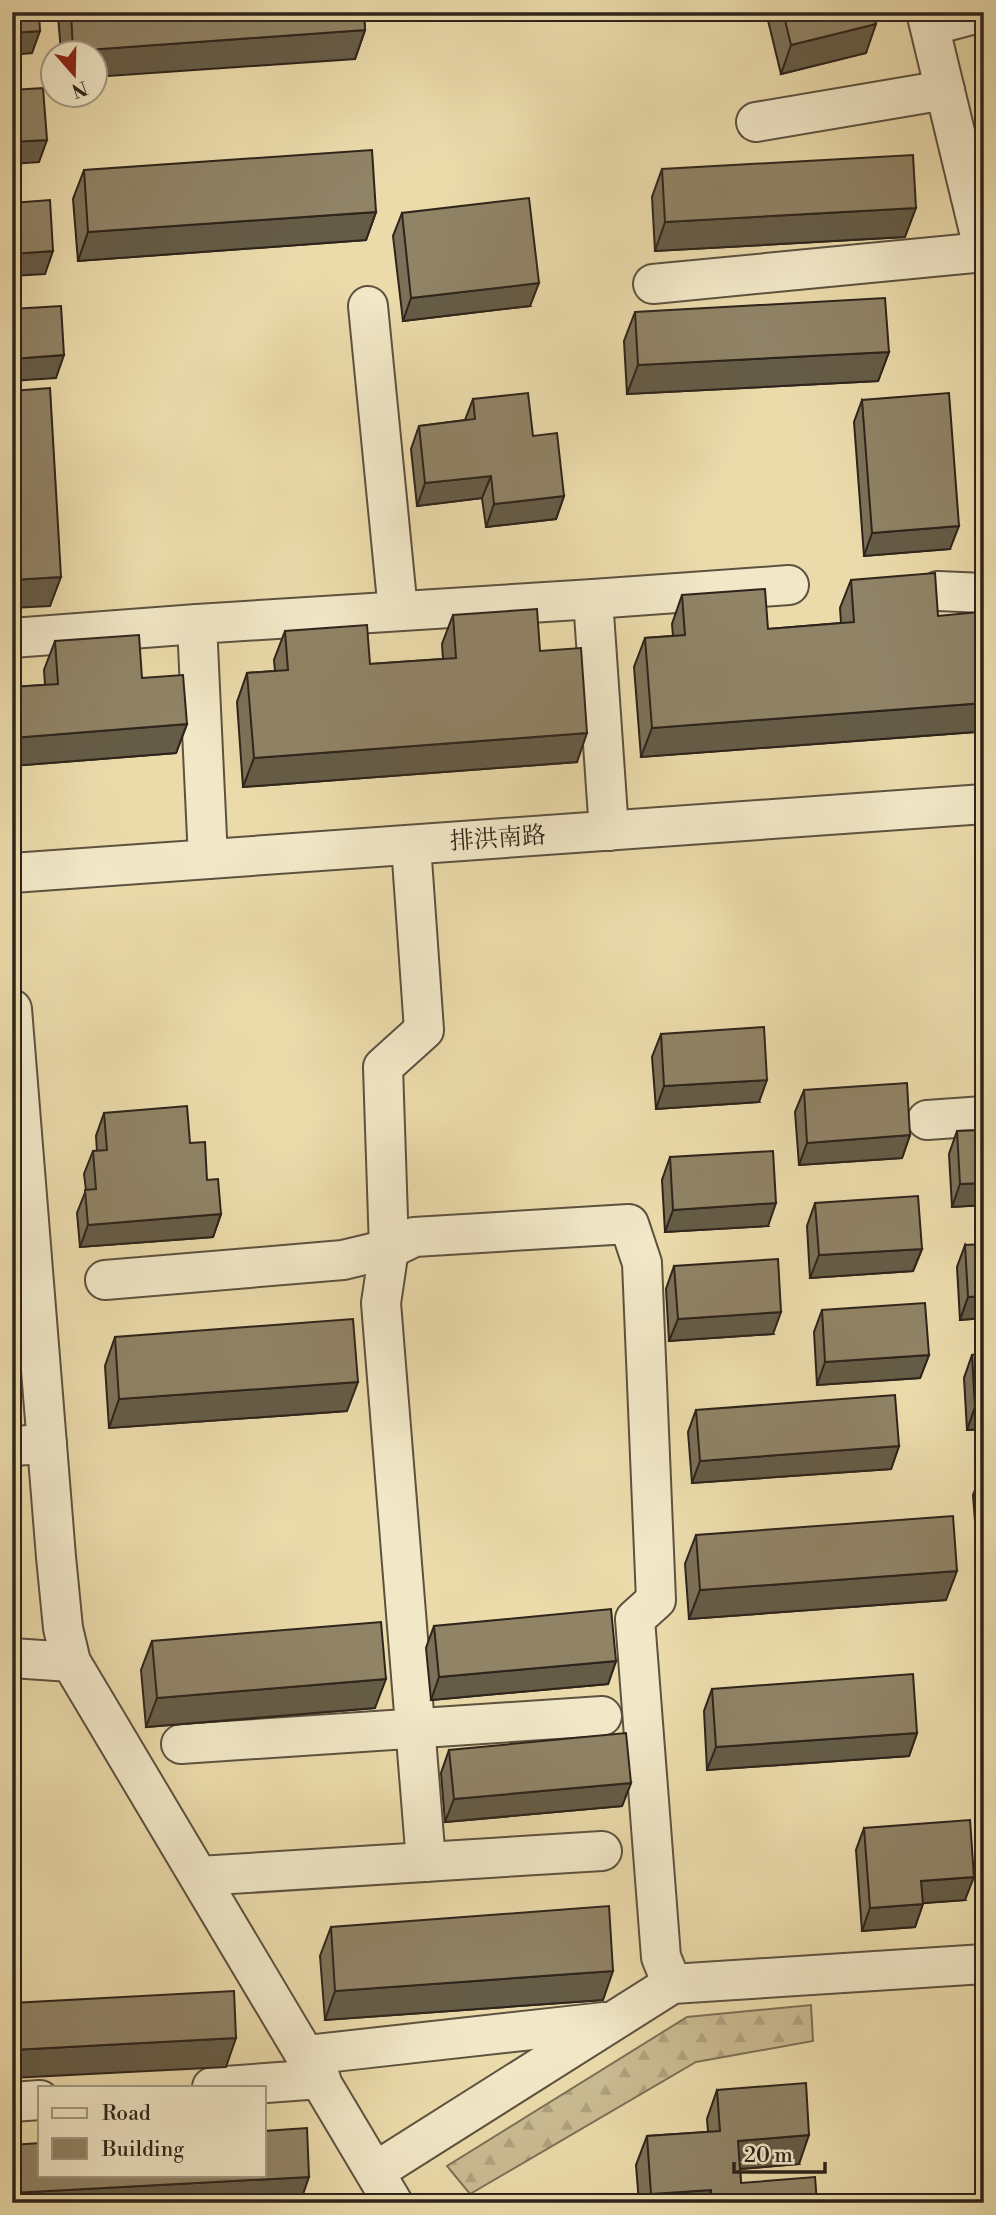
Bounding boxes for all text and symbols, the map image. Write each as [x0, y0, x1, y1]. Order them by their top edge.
north arrow [38, 38, 108, 108]
text: N [68, 75, 91, 103]
street label: 排洪南路 [449, 821, 547, 857]
legend [38, 2086, 266, 2176]
text: Road [102, 2101, 151, 2127]
scale bar [734, 2131, 824, 2175]
text: Building [101, 2137, 184, 2163]
text: 20 m [744, 2143, 793, 2169]

